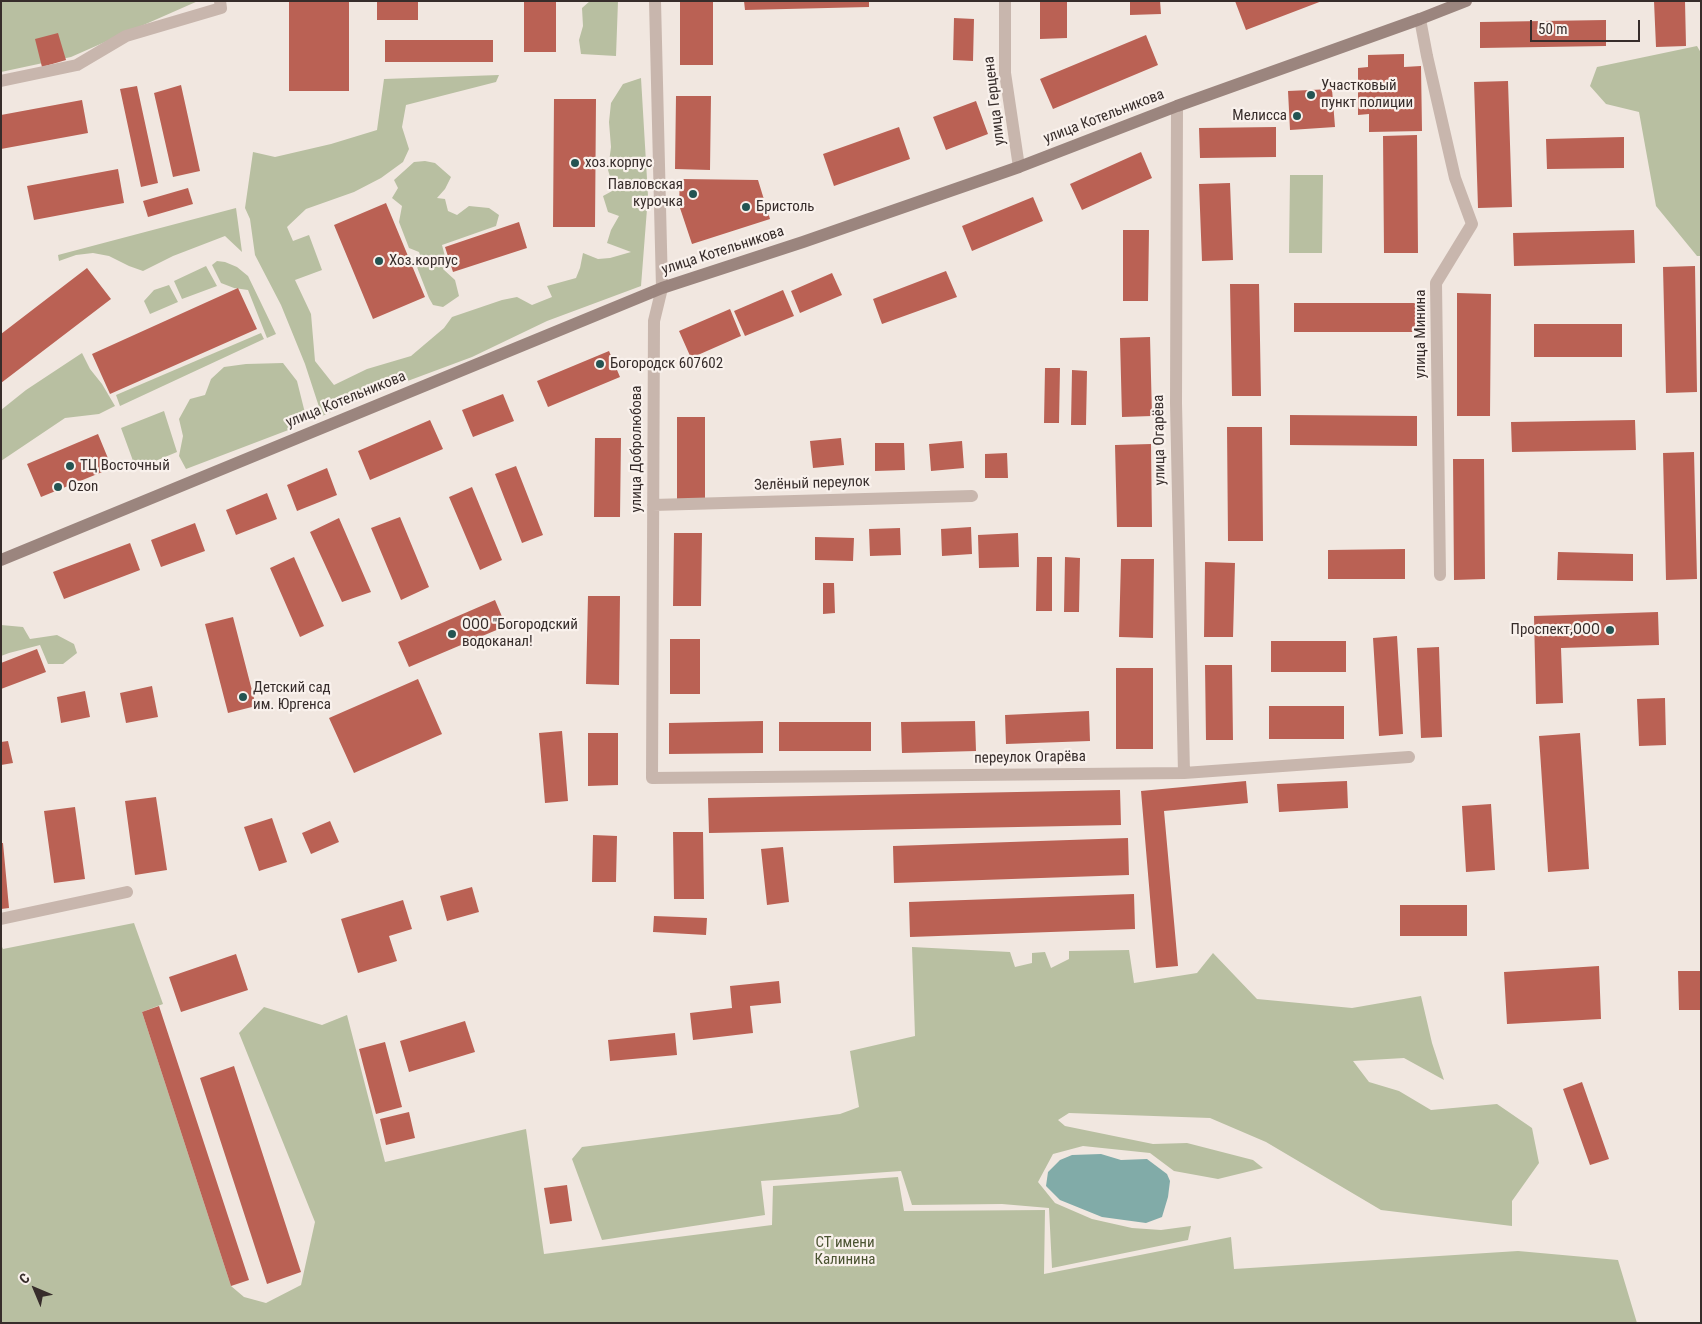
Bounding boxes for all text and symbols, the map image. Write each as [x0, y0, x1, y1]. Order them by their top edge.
scale bar [1532, 10, 1642, 42]
text: 50 m [1538, 20, 1568, 38]
street label: улица Герцена [981, 55, 1009, 147]
place label: Участковый пункт полиции [1321, 77, 1413, 112]
street label: улица Котельникова [1041, 86, 1167, 148]
marker: Участковый пункт полиции [1305, 89, 1317, 101]
place label: Мелисса [1232, 107, 1287, 125]
marker: Мелисса [1291, 110, 1303, 122]
place label: хоз.корпус [585, 154, 652, 172]
marker: хоз.корпус [569, 157, 581, 169]
place label: Павловская курочка [608, 176, 683, 211]
marker: Павловская курочка [687, 188, 699, 200]
place label: Бристоль [756, 198, 815, 216]
marker: Бристоль [740, 201, 752, 213]
street label: улица Котельникова [660, 223, 786, 279]
place label: Хоз.корпус [389, 252, 458, 270]
marker: Хоз.корпус [373, 255, 385, 267]
street label: улица Минина [1412, 290, 1430, 378]
place label: Богородск 607602 [610, 355, 723, 373]
marker: Богородск 607602 [594, 358, 606, 370]
street label: улица Котельникова [283, 368, 409, 432]
street label: улица Добролюбова [628, 386, 646, 512]
street label: улица Огарёва [1150, 395, 1170, 485]
place label: ТЦ Восточный [80, 457, 170, 475]
marker: ТЦ Восточный [64, 460, 76, 472]
street label: Зелёный переулок [754, 473, 870, 495]
place label: Ozon [68, 478, 98, 496]
marker: Ozon [52, 481, 64, 493]
place label: ООО "Богородский водоканал! [462, 616, 578, 651]
place label: Проспект,ООО [1511, 621, 1600, 639]
marker: Проспект,ООО [1604, 624, 1616, 636]
marker: ООО "Богородский водоканал! [446, 628, 458, 640]
place label: Детский сад им. Юргенса [253, 679, 331, 714]
marker: Детский сад им. Юргенса [237, 691, 249, 703]
street label: переулок Огарёва [974, 748, 1086, 768]
park label: СТ имени Калинина [815, 1234, 875, 1269]
north arrow [10, 1264, 60, 1314]
text: С [16, 1270, 33, 1287]

